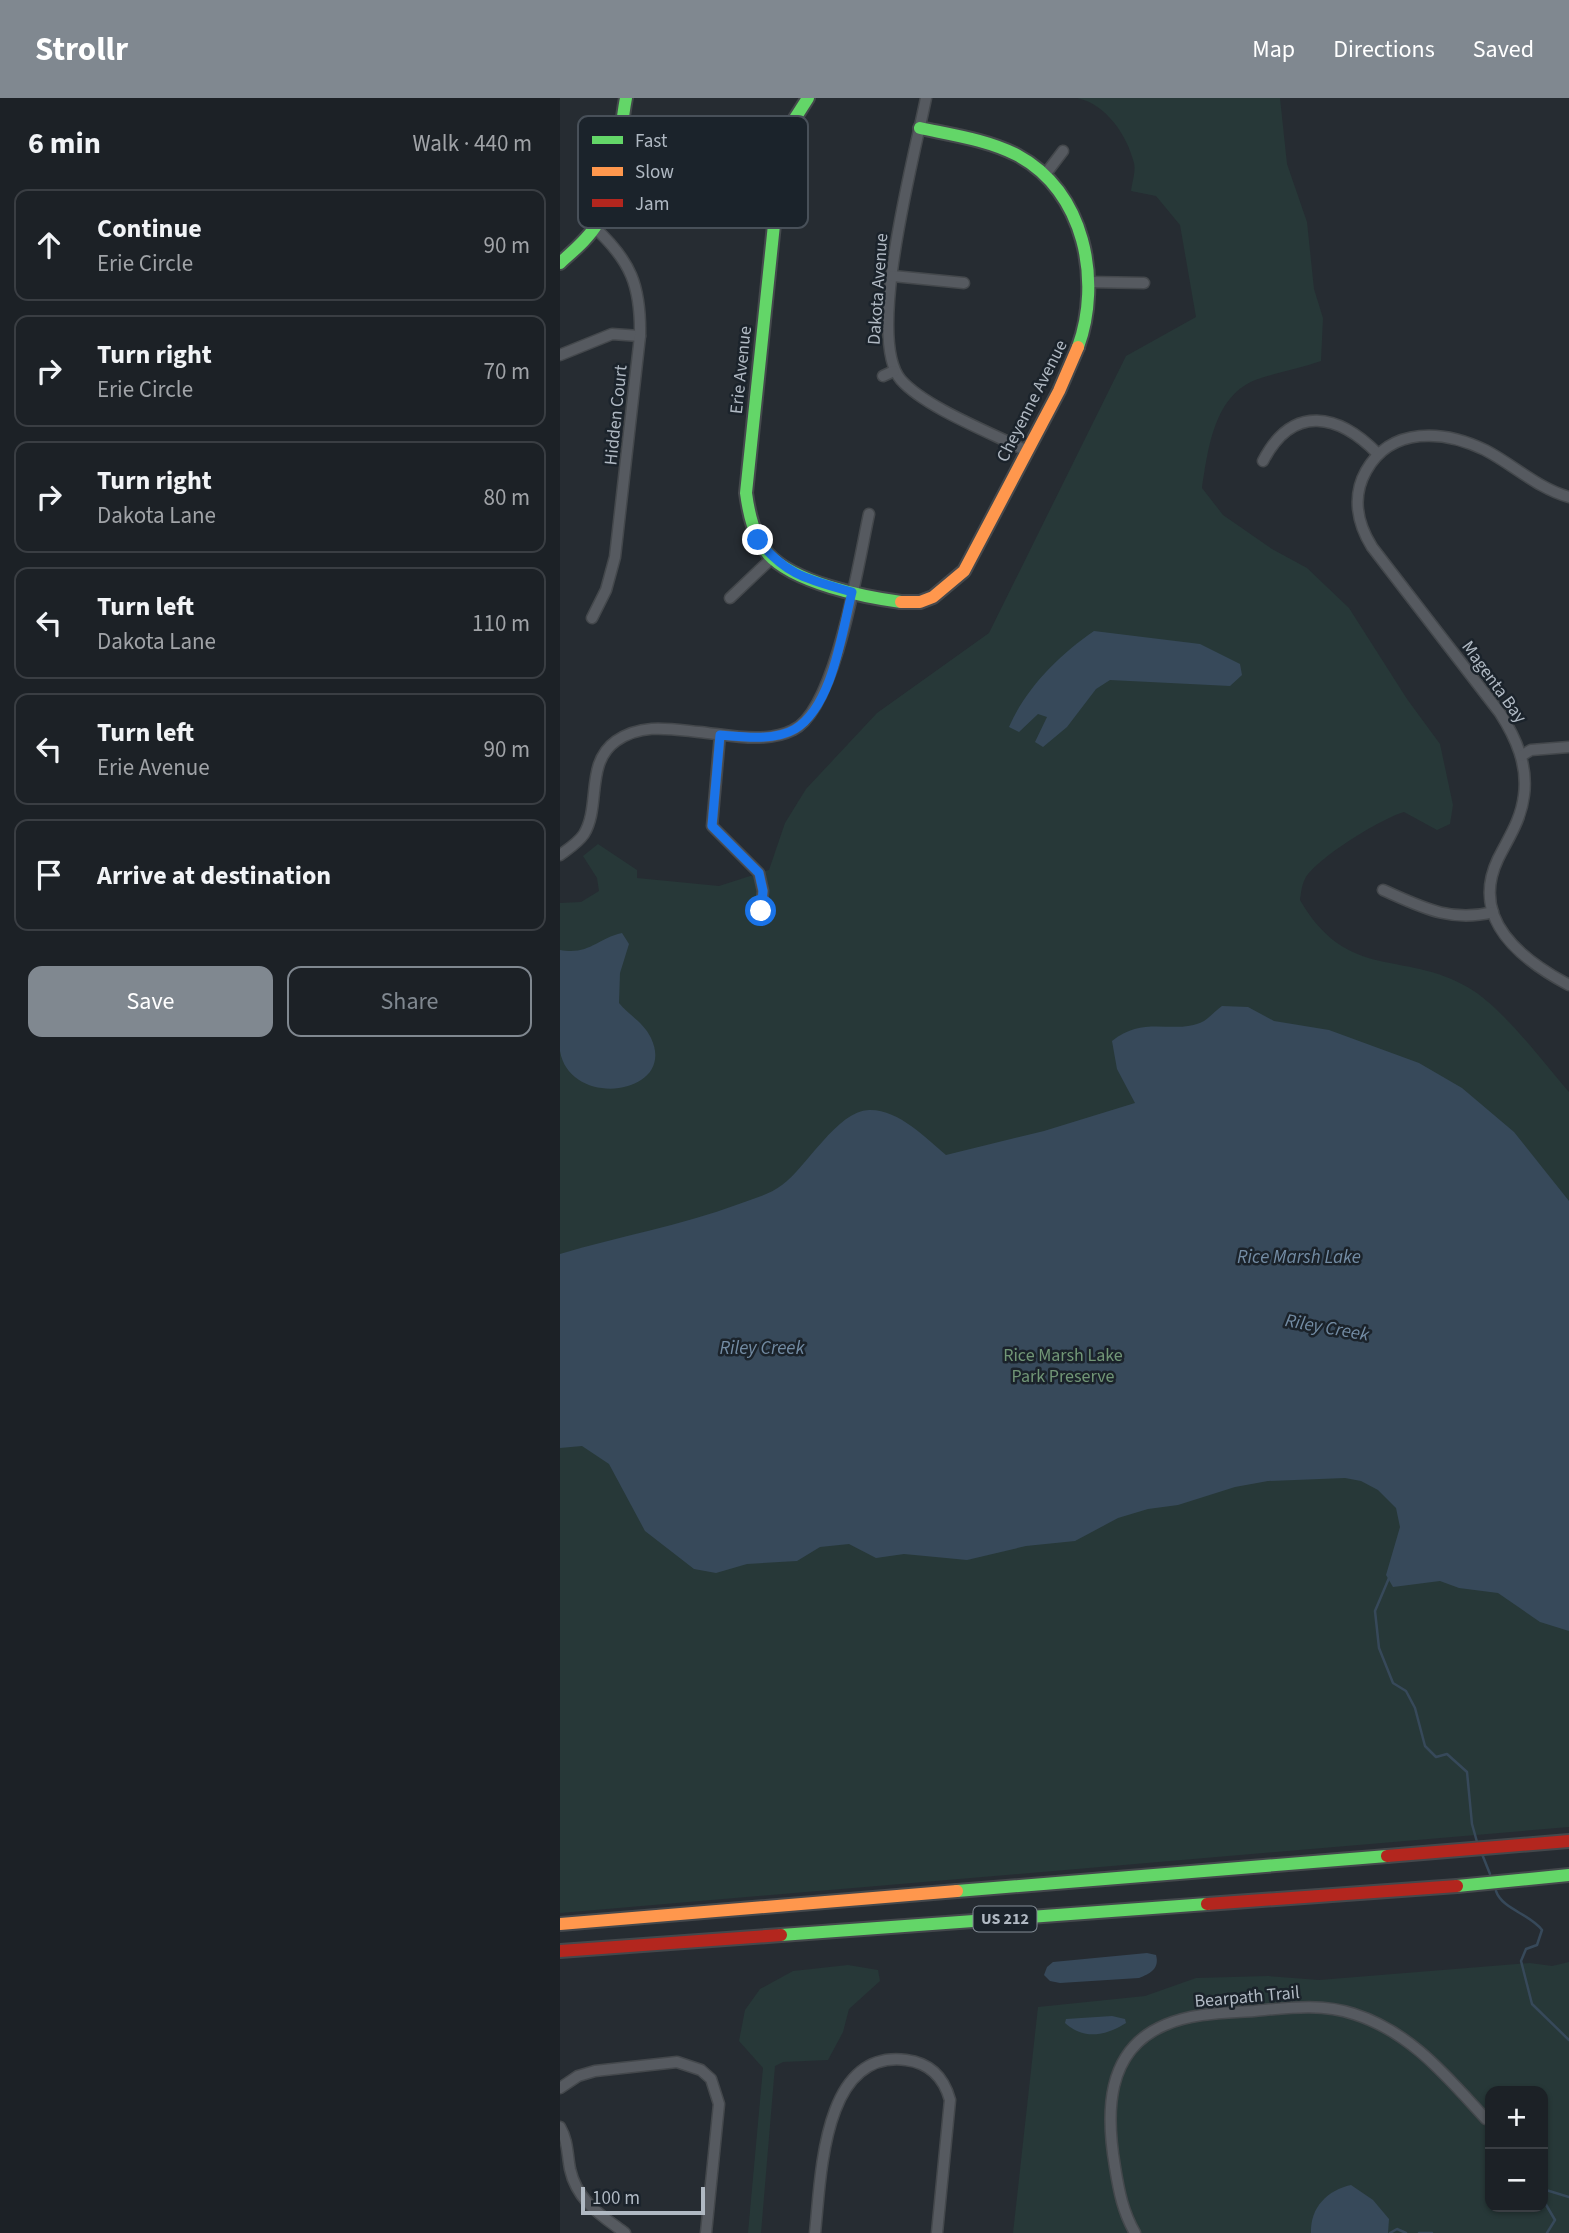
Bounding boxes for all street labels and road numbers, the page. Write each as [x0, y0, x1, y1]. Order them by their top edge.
street label: Dakota Avenue [862, 232, 894, 346]
street label: Erie Avenue [724, 325, 758, 415]
street label: Cheyenne Avenue [990, 336, 1074, 466]
street label: Hidden Court [598, 364, 634, 466]
street label: Magenta Bay [1456, 636, 1533, 729]
road number: US 212 [974, 1907, 1036, 1932]
street label: Bearpath Trail [1193, 1980, 1301, 2014]

